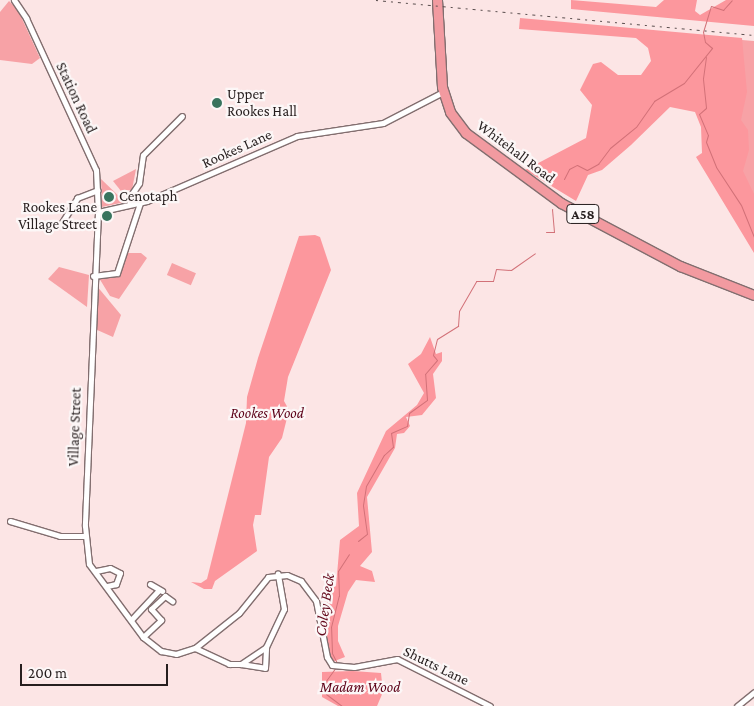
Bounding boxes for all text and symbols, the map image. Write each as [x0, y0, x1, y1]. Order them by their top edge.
street label: Station Road [52, 60, 100, 136]
place label: Upper Rookes Hall [227, 85, 297, 120]
marker: Upper Rookes Hall [211, 97, 223, 109]
street label: Whitehall Road [473, 117, 559, 187]
street label: Rookes Lane [199, 126, 275, 172]
place label: Cenotaph [119, 188, 178, 206]
marker: Cenotaph [103, 191, 115, 203]
place label: Rookes Lane Village Street [18, 198, 97, 233]
road number: A58 [566, 202, 600, 225]
marker: Rookes Lane Village Street [101, 210, 113, 222]
street label: Village Street [65, 387, 85, 467]
park label: Rookes Wood [230, 405, 304, 423]
water label: Coley Beck [311, 572, 339, 638]
street label: Shutts Lane [400, 642, 472, 690]
scale bar [22, 654, 170, 686]
text: 200 m [28, 665, 67, 681]
park label: Madam Wood [320, 679, 400, 697]

